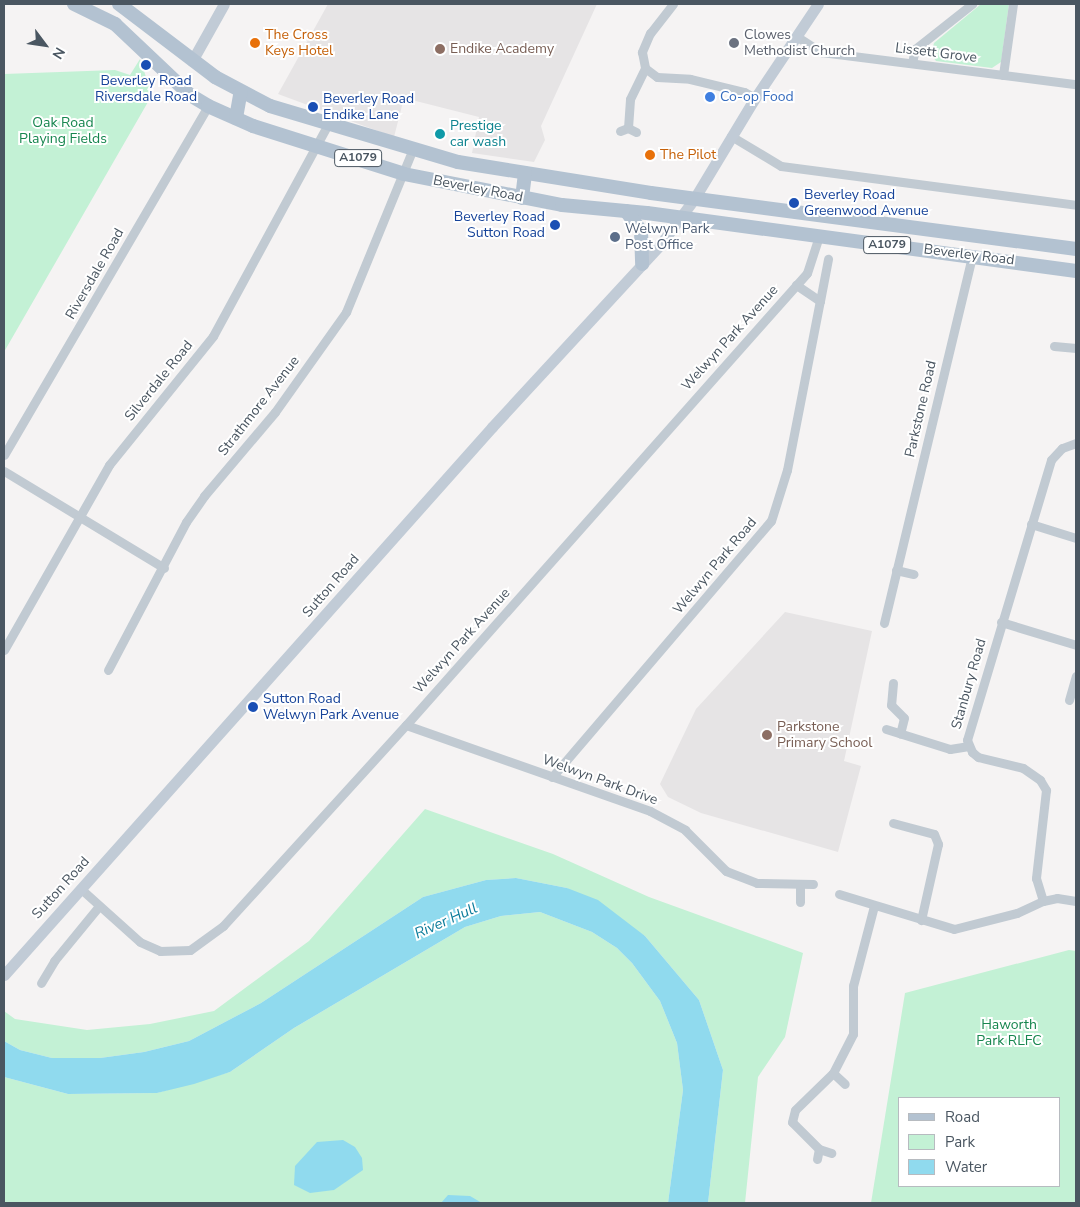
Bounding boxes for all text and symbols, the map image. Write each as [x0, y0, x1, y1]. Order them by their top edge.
north arrow [20, 20, 70, 70]
place label: The Cross Keys Hotel [265, 27, 333, 59]
place label: Clowes Methodist Church [744, 27, 855, 59]
marker: The Cross Keys Hotel [249, 37, 261, 49]
marker: Clowes Methodist Church [728, 37, 740, 49]
street label: Lissett Grove [894, 40, 978, 66]
place label: Endike Academy [450, 41, 554, 57]
marker: Endike Academy [434, 43, 446, 55]
text: N [47, 44, 69, 62]
marker: Beverley Road Riversdale Road [140, 59, 152, 71]
place label: Beverley Road Riversdale Road [95, 73, 197, 105]
place label: Co-op Food [720, 89, 794, 105]
place label: Beverley Road Endike Lane [323, 91, 414, 124]
marker: Co-op Food [704, 91, 716, 103]
marker: Beverley Road Endike Lane [307, 101, 319, 113]
park label: Oak Road Playing Fields [19, 115, 107, 148]
place label: Prestige car wash [450, 118, 506, 150]
marker: Prestige car wash [434, 128, 446, 140]
place label: The Pilot [660, 147, 716, 163]
road number: A1079 [333, 148, 383, 168]
marker: The Pilot [644, 149, 656, 161]
street label: Beverley Road [432, 172, 524, 206]
place label: Beverley Road Greenwood Avenue [804, 187, 929, 220]
marker: Beverley Road Greenwood Avenue [788, 197, 800, 209]
place label: Beverley Road Sutton Road [454, 209, 545, 242]
marker: Beverley Road Sutton Road [549, 219, 561, 231]
place label: Welwyn Park Post Office [625, 221, 710, 253]
street label: Riversdale Road [62, 226, 128, 322]
marker: Welwyn Park Post Office [609, 231, 621, 243]
road number: A1079 [862, 236, 912, 254]
street label: Beverley Road [923, 241, 1015, 269]
street label: Welwyn Park Avenue [678, 282, 782, 394]
street label: Silverdale Road [121, 337, 197, 425]
street label: Strathmore Avenue [215, 353, 303, 459]
street label: Parkstone Road [902, 359, 940, 459]
street label: Welwyn Park Road [670, 514, 760, 618]
street label: Sutton Road [299, 551, 363, 621]
street label: Welwyn Park Avenue [410, 585, 514, 697]
street label: Stanbury Road [948, 637, 990, 731]
place label: Sutton Road Welwyn Park Avenue [263, 691, 399, 724]
marker: Sutton Road Welwyn Park Avenue [247, 701, 259, 713]
place label: Parkstone Primary School [777, 719, 872, 752]
marker: Parkstone Primary School [761, 729, 773, 741]
street label: Welwyn Park Drive [540, 751, 660, 809]
street label: Sutton Road [29, 853, 93, 923]
water label: River Hull [412, 899, 480, 943]
park label: Haworth Park RLFC [976, 1017, 1042, 1050]
legend [898, 1097, 1060, 1187]
text: Road [945, 1107, 980, 1127]
text: Park [945, 1132, 975, 1152]
text: Water [945, 1157, 987, 1177]

